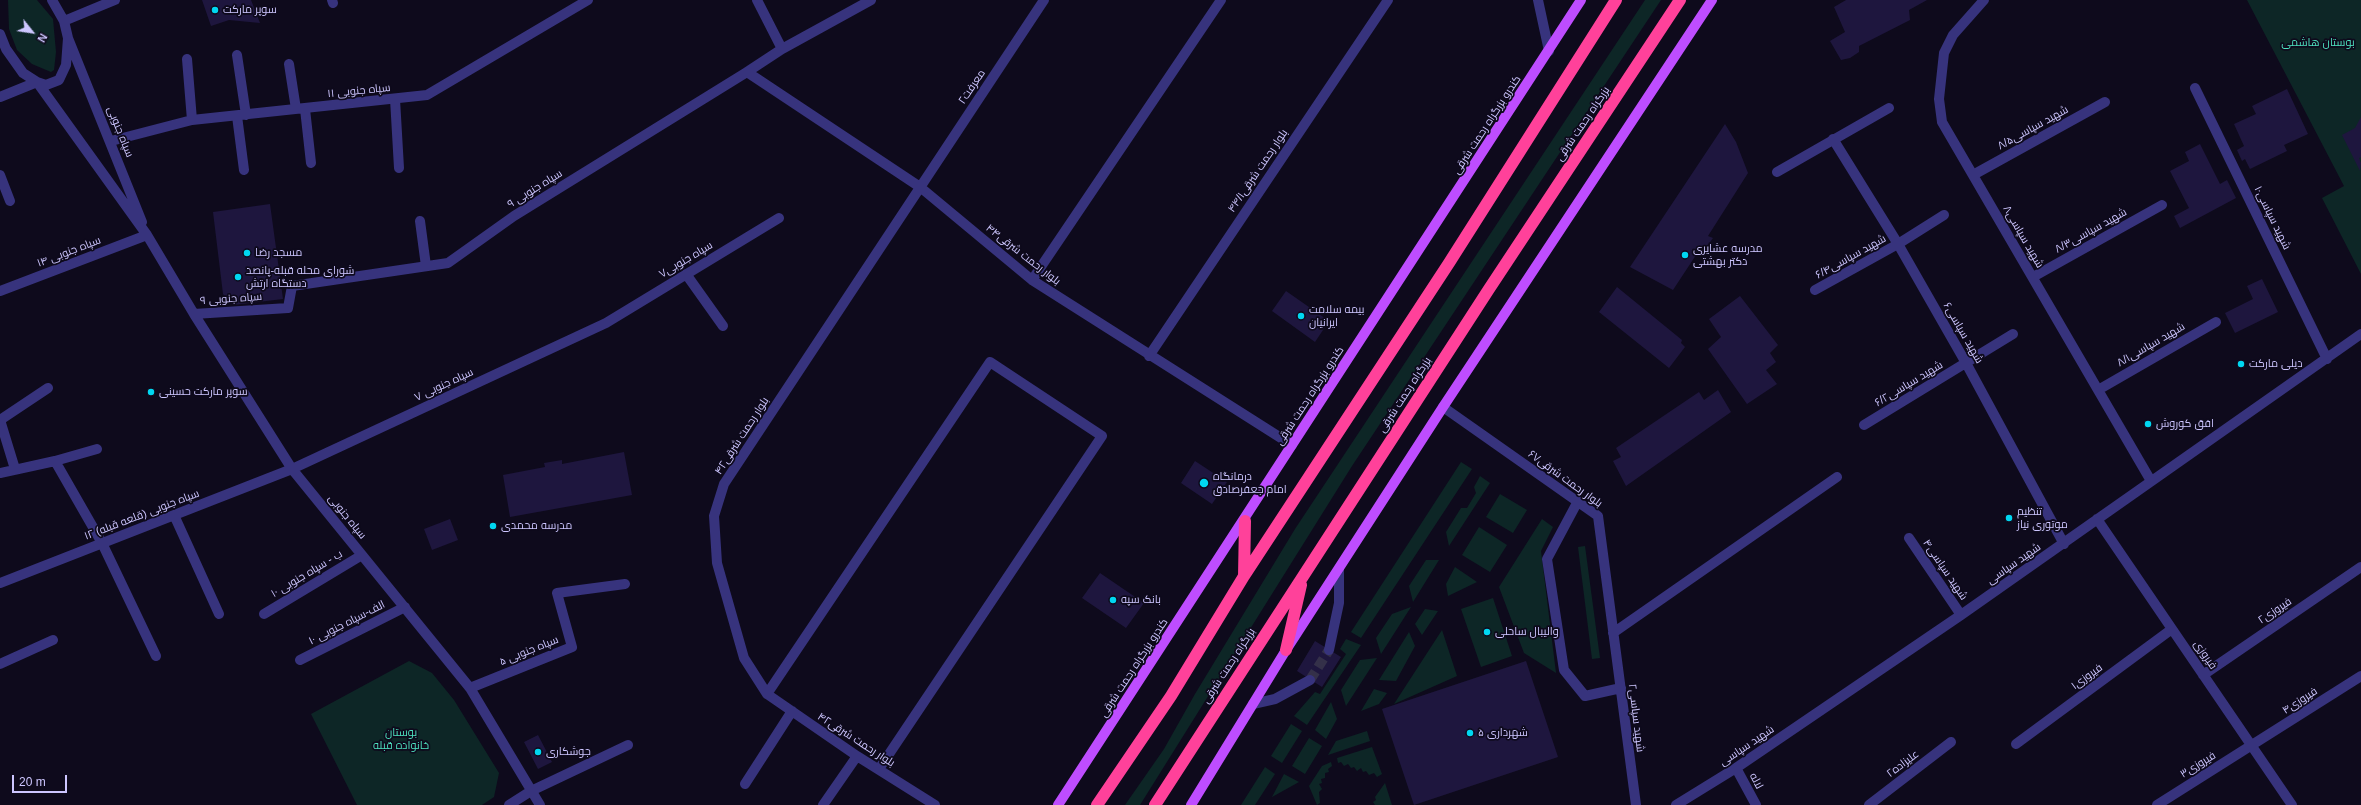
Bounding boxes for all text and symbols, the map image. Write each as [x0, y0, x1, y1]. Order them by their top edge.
place label: سوپر مارکت [223, 3, 277, 17]
marker: سوپر مارکت [210, 5, 220, 15]
north arrow [12, 12, 52, 52]
text: N [35, 32, 50, 44]
park label: بوستان هاشمی [2281, 36, 2355, 50]
street label: معرفت۲ [956, 67, 988, 107]
street label: کندرو بزرگراه رحمت شرقی [1450, 73, 1524, 177]
street label: ۱۱ سپاه جنوبی [327, 81, 391, 101]
street label: بزرگراه رحمت شرقی [1553, 84, 1613, 164]
street label: شهید سپاسی۸/۵ [1995, 103, 2071, 153]
street label: سپاه جنوبی [104, 105, 136, 159]
street label: بلوار رحمت شرقی۴۴/۱ [1225, 127, 1291, 215]
street label: ۹ سپاه جنوبی [505, 167, 565, 211]
street label: شهید سپاسی۱۰ [2251, 184, 2293, 252]
street label: شهید سپاسی۸ [2000, 203, 2046, 271]
street label: شهید سپاسی۸/۳ [2053, 206, 2129, 256]
street label: ۴۴بلوار رحمت شرقی [983, 222, 1063, 288]
street label: شهید سپاسی۶/۴ [1813, 232, 1889, 282]
street label: ۱۴ سپاه جنوبی [35, 234, 103, 270]
street label: سپاه جنوبی۷ [657, 239, 715, 281]
place label: مدرسه عشایری دکتر بهشتی [1693, 242, 1763, 268]
place label: مسجد رضا [255, 246, 302, 260]
marker: مسجد رضا [242, 248, 252, 258]
marker: مدرسه عشایری دکتر بهشتی [1680, 250, 1690, 260]
place label: شورای محله قبله-پانصد دستگاه ارتش [246, 264, 354, 290]
marker: شورای محله قبله-پانصد دستگاه ارتش [233, 272, 243, 282]
street label: ۹ سپاه جنوبی [200, 290, 262, 308]
street label: شهید سپاسی۶ [1940, 300, 1986, 366]
place label: بیمه سلامت ایرانیان [1309, 303, 1365, 329]
marker: بیمه سلامت ایرانیان [1296, 311, 1306, 321]
street label: شهید سپاسی۸/۱ [2115, 320, 2187, 370]
street label: کندرو بزرگراه رحمت شرقی [1273, 344, 1347, 448]
street label: بزرگراه رحمت شرقی [1376, 355, 1434, 435]
place label: دیلی مارکت [2249, 357, 2302, 371]
street label: شهید سپاسی۶/۲ [1873, 359, 1945, 409]
marker: دیلی مارکت [2236, 359, 2246, 369]
street label: ۷ سپاه جنوبی [413, 366, 475, 404]
place label: سوپر مارکت حسینی [159, 385, 248, 399]
marker: سوپر مارکت حسینی [146, 387, 156, 397]
street label: بلوار رحمت شرقی۴۲ [712, 395, 772, 477]
place label: افق کوروش [2156, 417, 2214, 431]
marker: افق کوروش [2143, 419, 2153, 429]
street label: بلوار رحمت شرقی۶۷ [1525, 448, 1605, 510]
place label: درمانگاه امام جعفرصادق [1213, 470, 1287, 496]
marker: درمانگاه امام جعفرصادق [1198, 477, 1210, 489]
street label: ۱۲ سپاه جنوبی (قلعه قبله) [83, 487, 201, 543]
street label: سپاه جنوبی [325, 492, 369, 542]
place label: تنظیم موتوری نیاز [2017, 505, 2068, 531]
marker: تنظیم موتوری نیاز [2004, 513, 2014, 523]
place label: مدرسه محمدی [501, 519, 572, 533]
marker: مدرسه محمدی [488, 521, 498, 531]
street label: شهید سپاسی۴ [1920, 537, 1970, 603]
street label: شهید سپاسی [1984, 541, 2044, 587]
street label: ۱۰ ب - سپاه جنوبی [269, 547, 345, 601]
place label: بانک سپه [1121, 593, 1161, 607]
marker: بانک سپه [1108, 595, 1118, 605]
street label: فیروزی۲ [2256, 595, 2294, 627]
street label: ۱۰ الف-سپاه جنوبی [307, 598, 387, 648]
street label: کندرو بزرگراه رحمت شرقی [1097, 616, 1171, 720]
place label: والیبال ساحلی [1495, 625, 1559, 639]
street label: بزرگراه رحمت شرقی [1200, 626, 1258, 706]
marker: والیبال ساحلی [1482, 627, 1492, 637]
street label: ۵ سپاه جنوبی [498, 633, 560, 669]
street label: فیروزی [2191, 638, 2219, 672]
street label: فیروزی۱ [2069, 661, 2105, 693]
street label: شهید سپاسی۲ [1625, 683, 1647, 753]
street label: ۴فیروزی [2280, 685, 2320, 717]
street label: بلوار رحمت شرقی۴۲ [815, 710, 897, 770]
street label: شهید سپاسی [1717, 723, 1777, 769]
park label: بوستان خانواده قبله [373, 726, 429, 752]
place label: شهرداری ۵ [1478, 726, 1528, 740]
marker: شهرداری ۵ [1465, 728, 1475, 738]
place label: جوشکاری [546, 745, 591, 759]
marker: جوشکاری [533, 747, 543, 757]
street label: علیزاده۲ [1884, 748, 1922, 780]
street label: فیروزی۳ [2178, 749, 2218, 781]
scale bar [14, 767, 69, 793]
street label: لاله [1746, 771, 1766, 791]
text: 20 m [19, 775, 46, 789]

